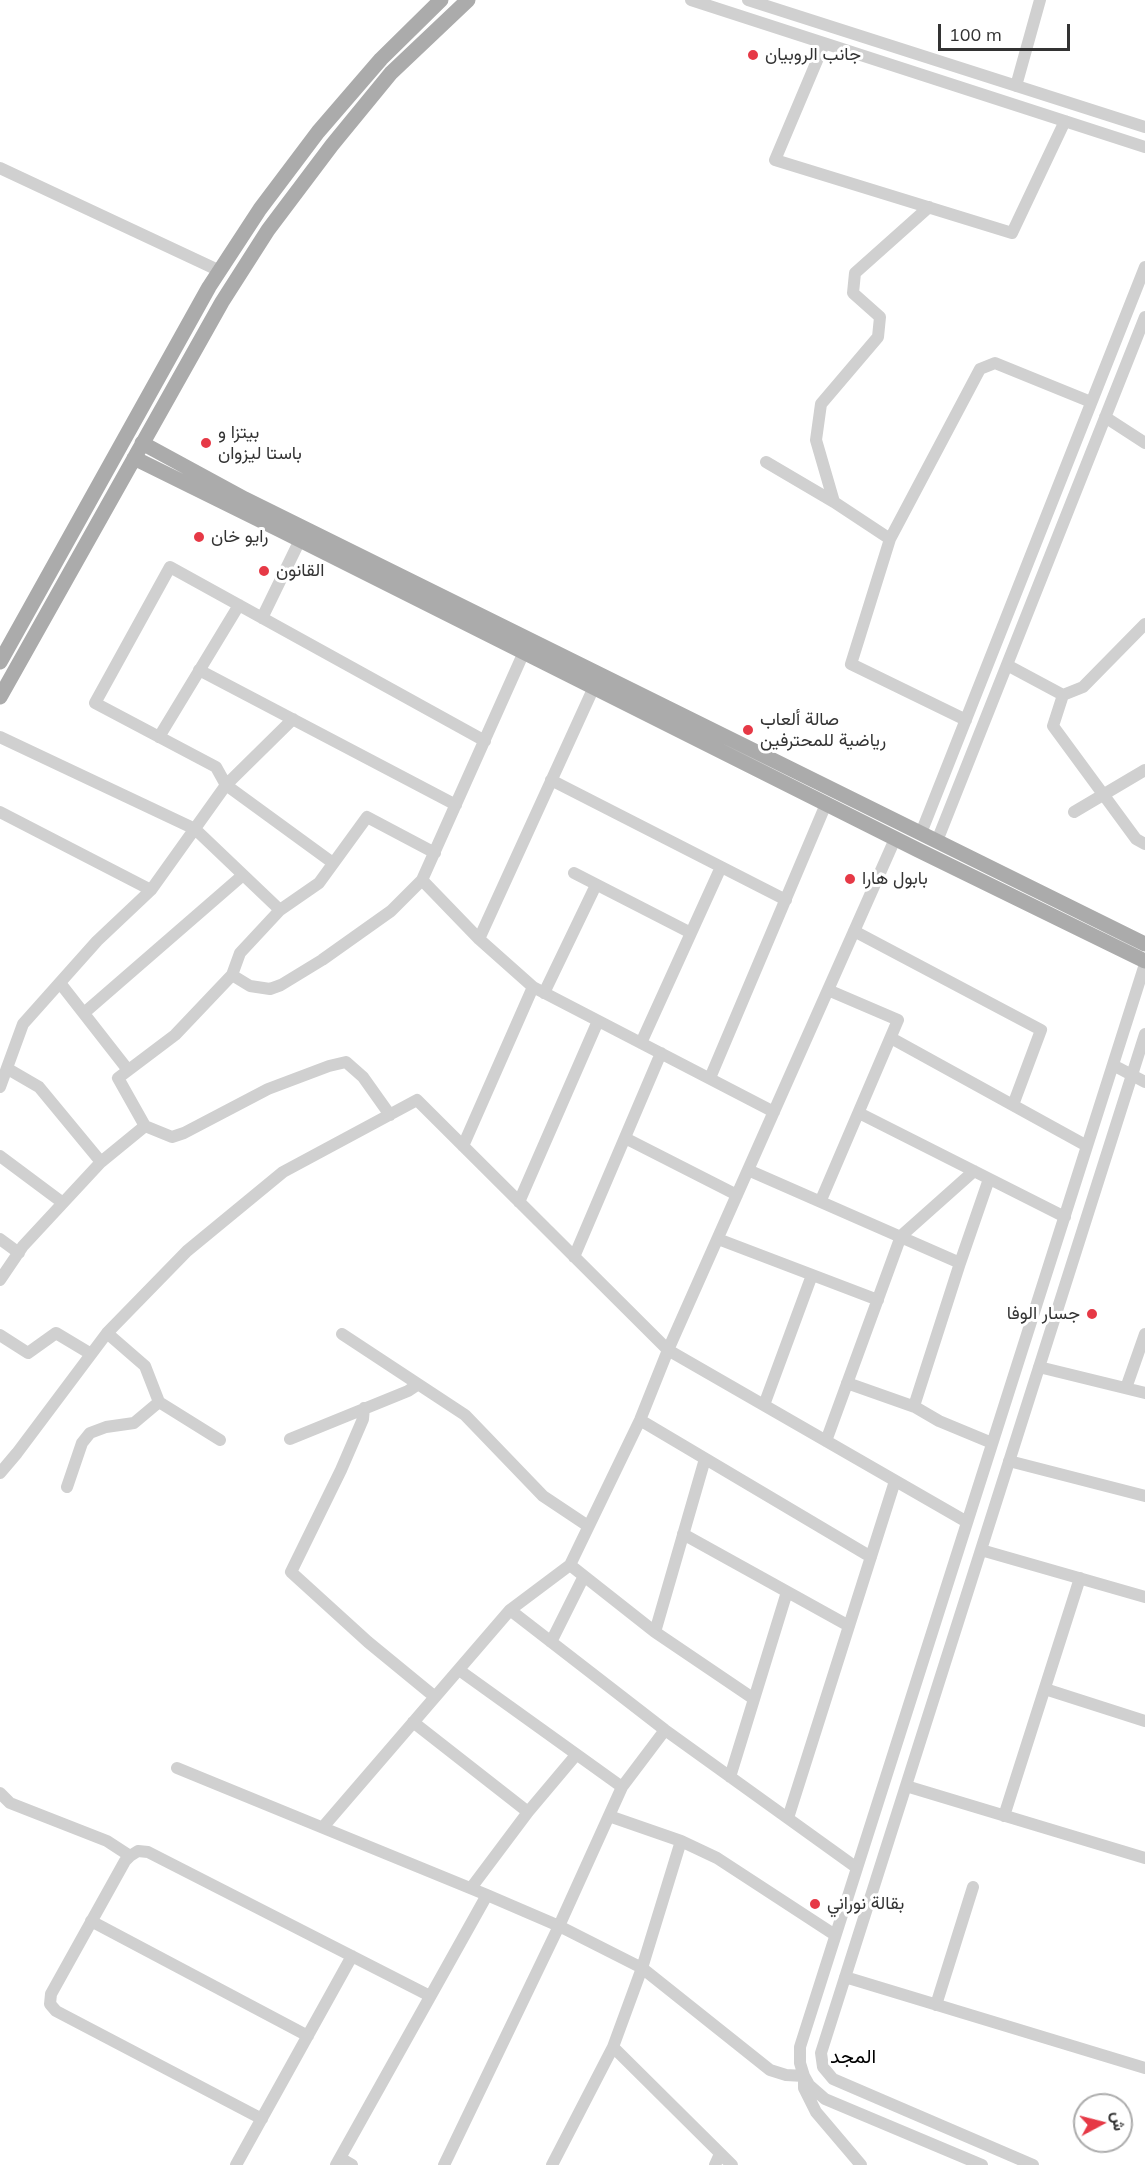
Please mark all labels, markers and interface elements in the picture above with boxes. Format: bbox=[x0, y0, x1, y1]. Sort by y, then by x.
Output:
scale bar bbox=[941, 12, 1073, 50]
text: 100 m bbox=[949, 23, 1002, 46]
place label: جانب الروبيان bbox=[765, 44, 861, 66]
marker: جانب الروبيان bbox=[746, 48, 760, 62]
place label: بيتزا و باستا ليزوان bbox=[218, 422, 302, 464]
marker: بيتزا و باستا ليزوان bbox=[199, 436, 213, 450]
place label: رايو خان bbox=[211, 526, 268, 548]
marker: رايو خان bbox=[192, 530, 206, 544]
place label: القانون bbox=[276, 560, 324, 582]
marker: القانون bbox=[257, 564, 271, 578]
place label: صالة ألعاب رياضية للمحترفين bbox=[760, 709, 886, 752]
marker: صالة ألعاب رياضية للمحترفين bbox=[741, 723, 755, 737]
place label: بابول هارا bbox=[862, 868, 928, 890]
marker: بابول هارا bbox=[843, 872, 857, 886]
place label: جسار الوفا bbox=[1007, 1303, 1080, 1325]
marker: جسار الوفا bbox=[1085, 1307, 1099, 1321]
place label: بقالة نوراني bbox=[827, 1893, 904, 1915]
marker: بقالة نوراني bbox=[808, 1897, 822, 1911]
district label: المجد bbox=[830, 2045, 876, 2069]
north arrow bbox=[1073, 2093, 1133, 2153]
text: ش bbox=[1108, 2110, 1130, 2132]

